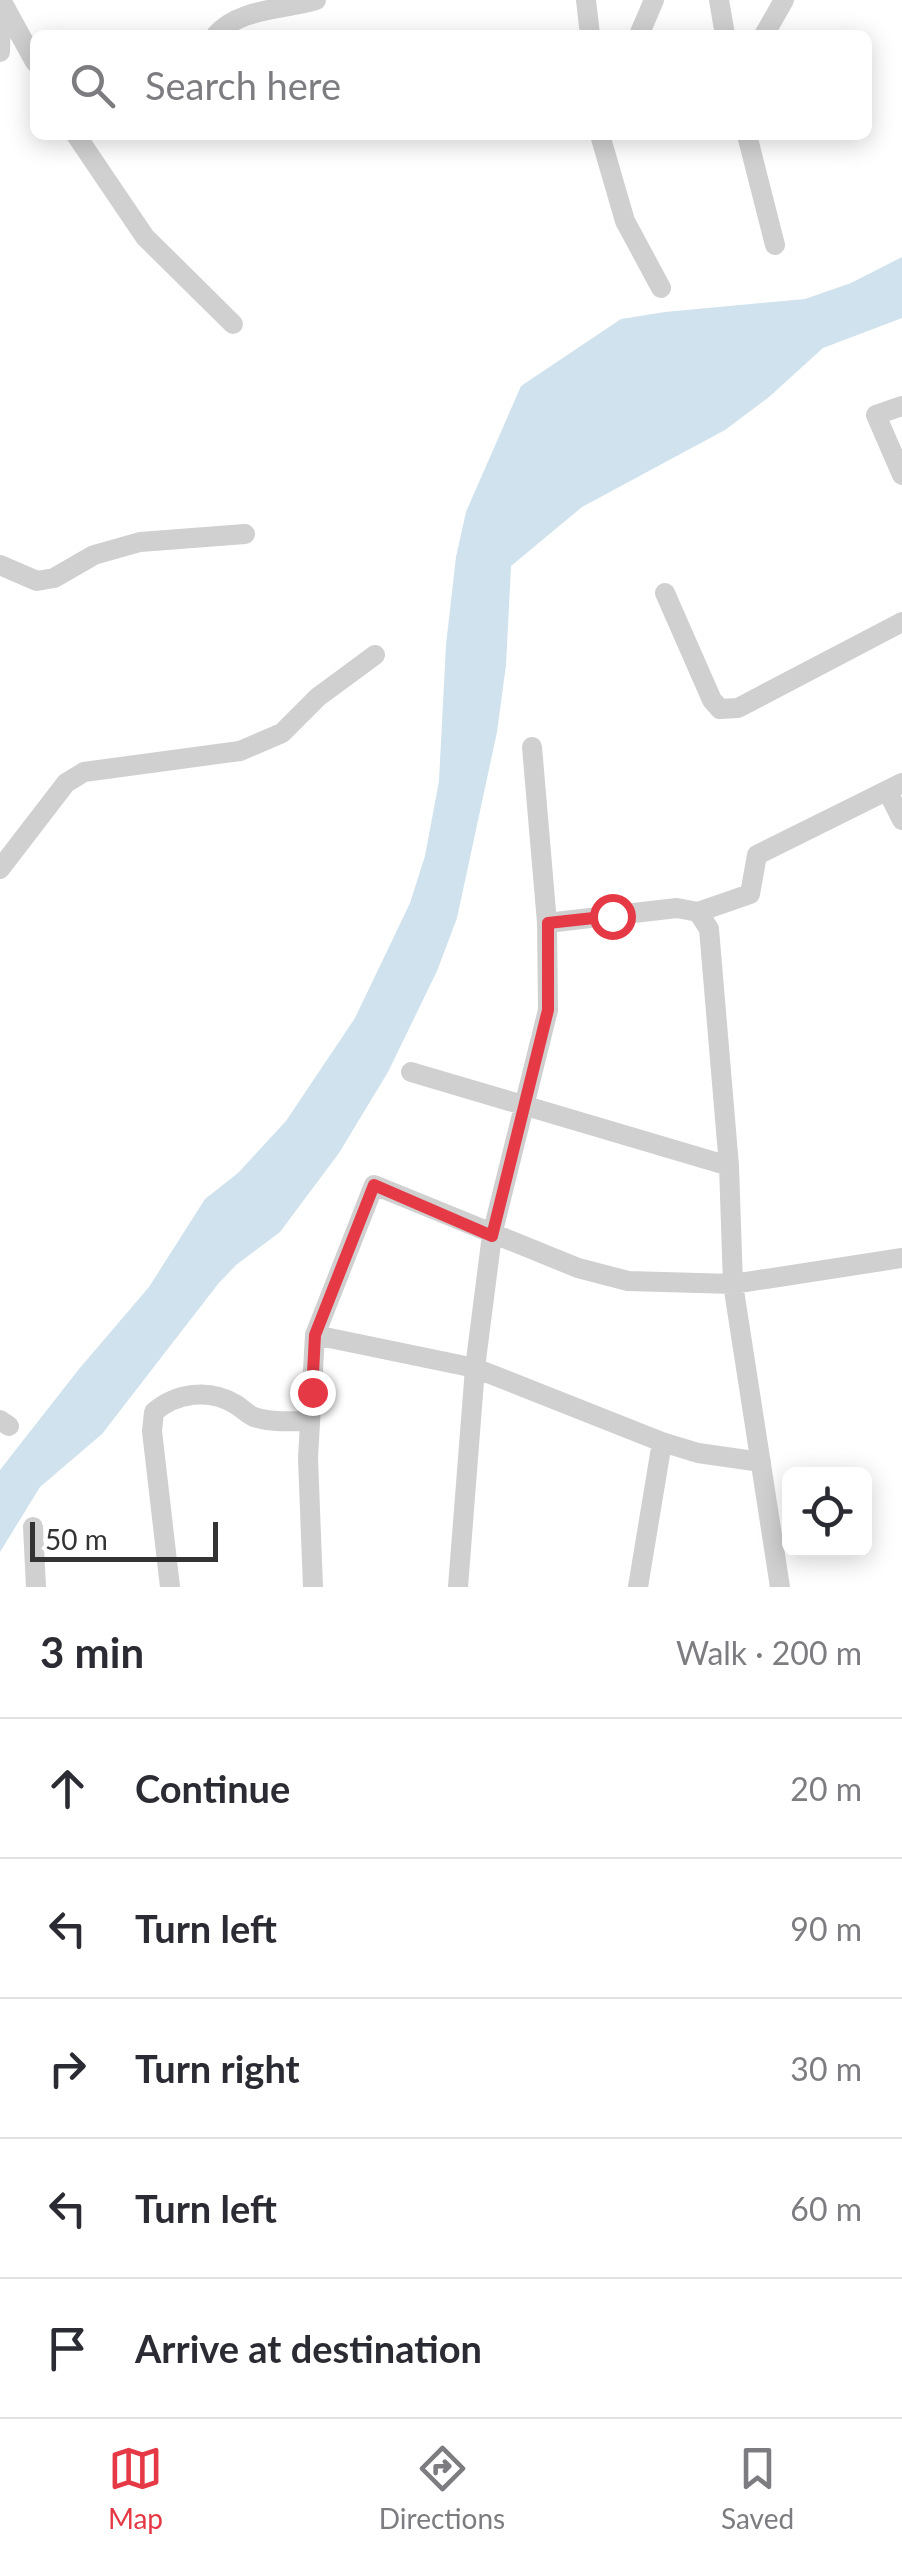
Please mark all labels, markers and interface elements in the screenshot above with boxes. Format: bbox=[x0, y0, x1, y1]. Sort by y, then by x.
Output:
search box bbox=[30, 30, 872, 140]
icon: search bbox=[65, 58, 120, 113]
text: Search here bbox=[145, 62, 341, 108]
route start bbox=[590, 894, 636, 940]
route end bbox=[290, 1370, 336, 1416]
map controls bbox=[782, 1467, 872, 1557]
button: locate bbox=[782, 1467, 872, 1557]
scale bar bbox=[30, 1517, 218, 1562]
text: 50 m bbox=[45, 1522, 108, 1556]
text: 3 min bbox=[40, 1627, 144, 1677]
text: Walk · 200 m bbox=[676, 1633, 862, 1672]
icon: ahead bbox=[40, 1761, 95, 1816]
text: Continue bbox=[135, 1765, 290, 1811]
text: 20 m bbox=[790, 1769, 862, 1808]
icon: left bbox=[40, 1901, 95, 1956]
text: Turn left bbox=[135, 1905, 277, 1951]
text: 90 m bbox=[790, 1909, 862, 1948]
icon: right bbox=[40, 2041, 95, 2096]
text: Turn right bbox=[135, 2045, 300, 2091]
text: 30 m bbox=[790, 2049, 862, 2088]
icon: left bbox=[40, 2181, 95, 2236]
text: Turn left bbox=[135, 2185, 277, 2231]
text: 60 m bbox=[790, 2189, 862, 2228]
icon: arrive bbox=[40, 2321, 95, 2376]
text: Arrive at destination bbox=[135, 2325, 482, 2371]
tab: Map bbox=[108, 2441, 163, 2535]
tab: Directions bbox=[379, 2441, 505, 2535]
tab: Saved bbox=[721, 2441, 794, 2535]

